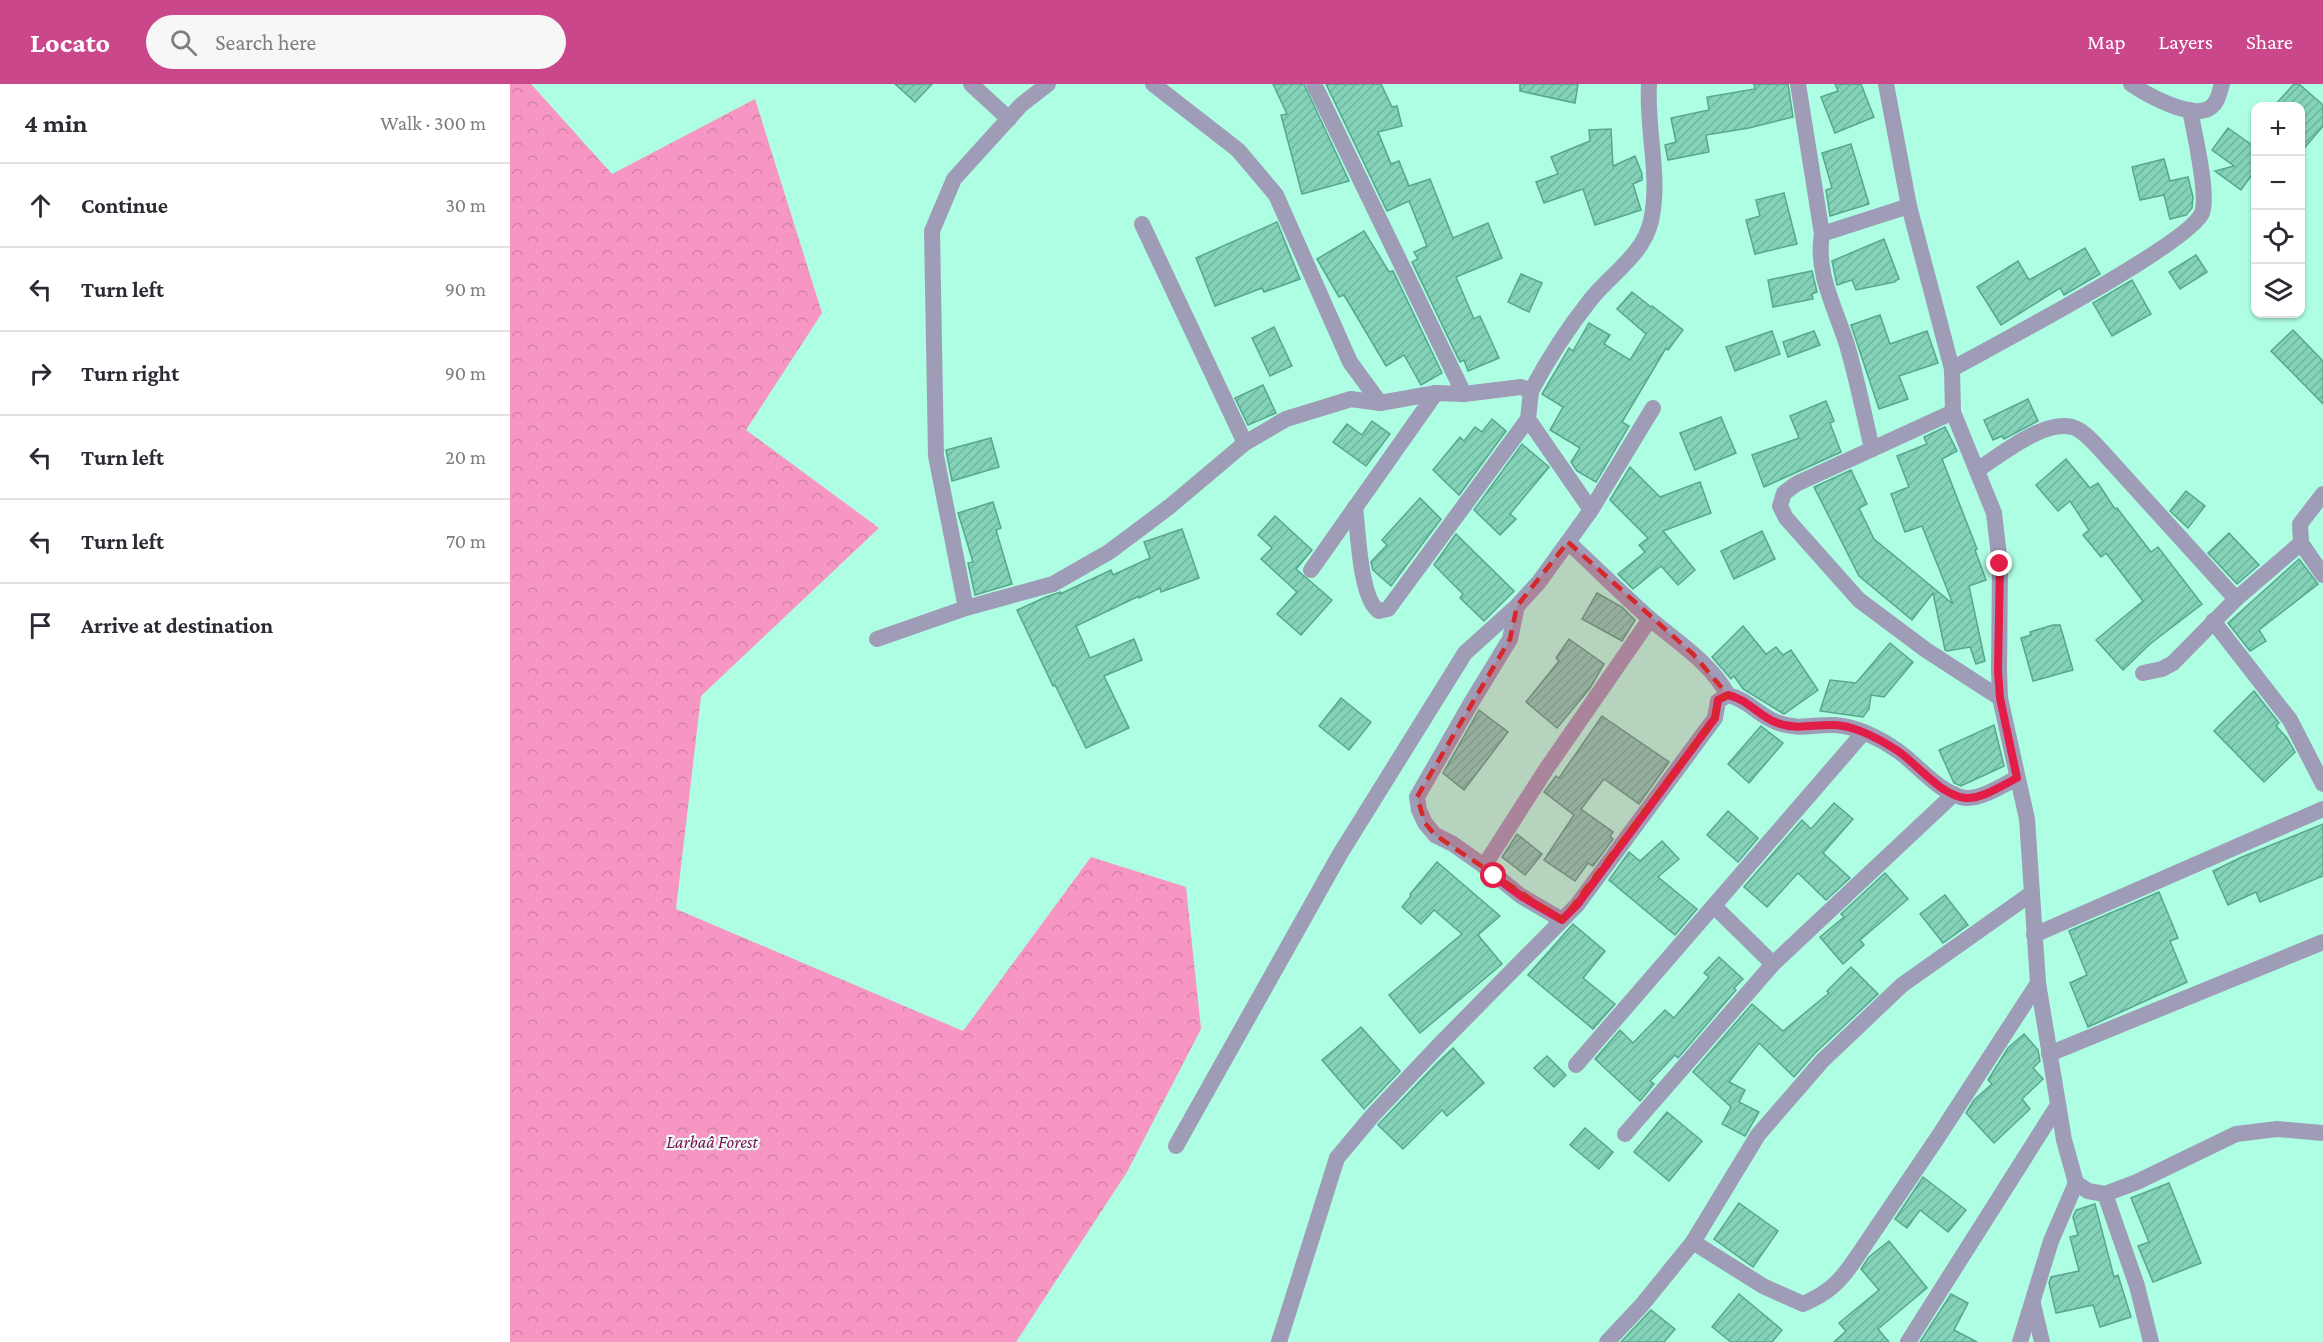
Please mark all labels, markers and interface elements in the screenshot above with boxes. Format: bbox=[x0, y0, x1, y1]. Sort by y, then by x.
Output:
search box bbox=[146, 15, 566, 69]
icon: search bbox=[167, 26, 200, 59]
text: Locato bbox=[30, 27, 110, 58]
text: Search here bbox=[215, 30, 316, 55]
text: Map bbox=[2087, 30, 2126, 54]
text: Layers bbox=[2159, 30, 2213, 54]
text: Share bbox=[2246, 30, 2293, 54]
map controls bbox=[2251, 102, 2305, 318]
button: + bbox=[2251, 102, 2305, 156]
text: 4 min bbox=[24, 109, 88, 138]
text: Walk · 300 m bbox=[380, 112, 486, 134]
button: − bbox=[2251, 156, 2305, 210]
icon: ahead bbox=[24, 189, 57, 222]
text: Continue bbox=[81, 193, 168, 218]
text: 30 m bbox=[445, 194, 486, 216]
button: locate bbox=[2251, 210, 2305, 264]
button: layers bbox=[2251, 264, 2305, 318]
icon: left bbox=[24, 273, 57, 306]
text: Turn left bbox=[81, 277, 164, 302]
text: 90 m bbox=[445, 278, 486, 300]
icon: right bbox=[24, 357, 57, 390]
text: Turn right bbox=[81, 361, 179, 386]
text: 90 m bbox=[445, 362, 486, 384]
icon: left bbox=[24, 441, 57, 474]
text: Turn left bbox=[81, 445, 164, 470]
text: 20 m bbox=[445, 446, 486, 468]
icon: left bbox=[24, 525, 57, 558]
text: Turn left bbox=[81, 529, 164, 554]
text: 70 m bbox=[446, 530, 486, 552]
route end bbox=[1986, 550, 2012, 576]
icon: arrive bbox=[24, 609, 57, 642]
text: Arrive at destination bbox=[81, 613, 273, 638]
route start bbox=[1480, 862, 1506, 888]
park label: Larbaâ Forest bbox=[666, 1132, 759, 1152]

